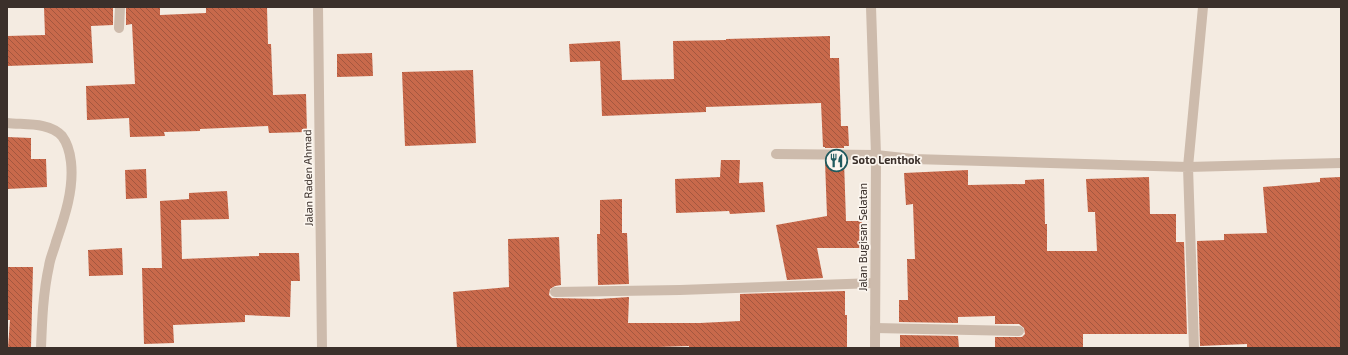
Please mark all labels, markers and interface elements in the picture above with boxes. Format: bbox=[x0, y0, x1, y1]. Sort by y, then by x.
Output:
street label: Jalan Raden Ahmad bbox=[300, 130, 315, 227]
restaurant icon: Soto Lenthok bbox=[824, 147, 850, 173]
place label: Soto Lenthok bbox=[852, 153, 922, 166]
street label: Jalan Bugisan Selatan bbox=[856, 183, 869, 291]

